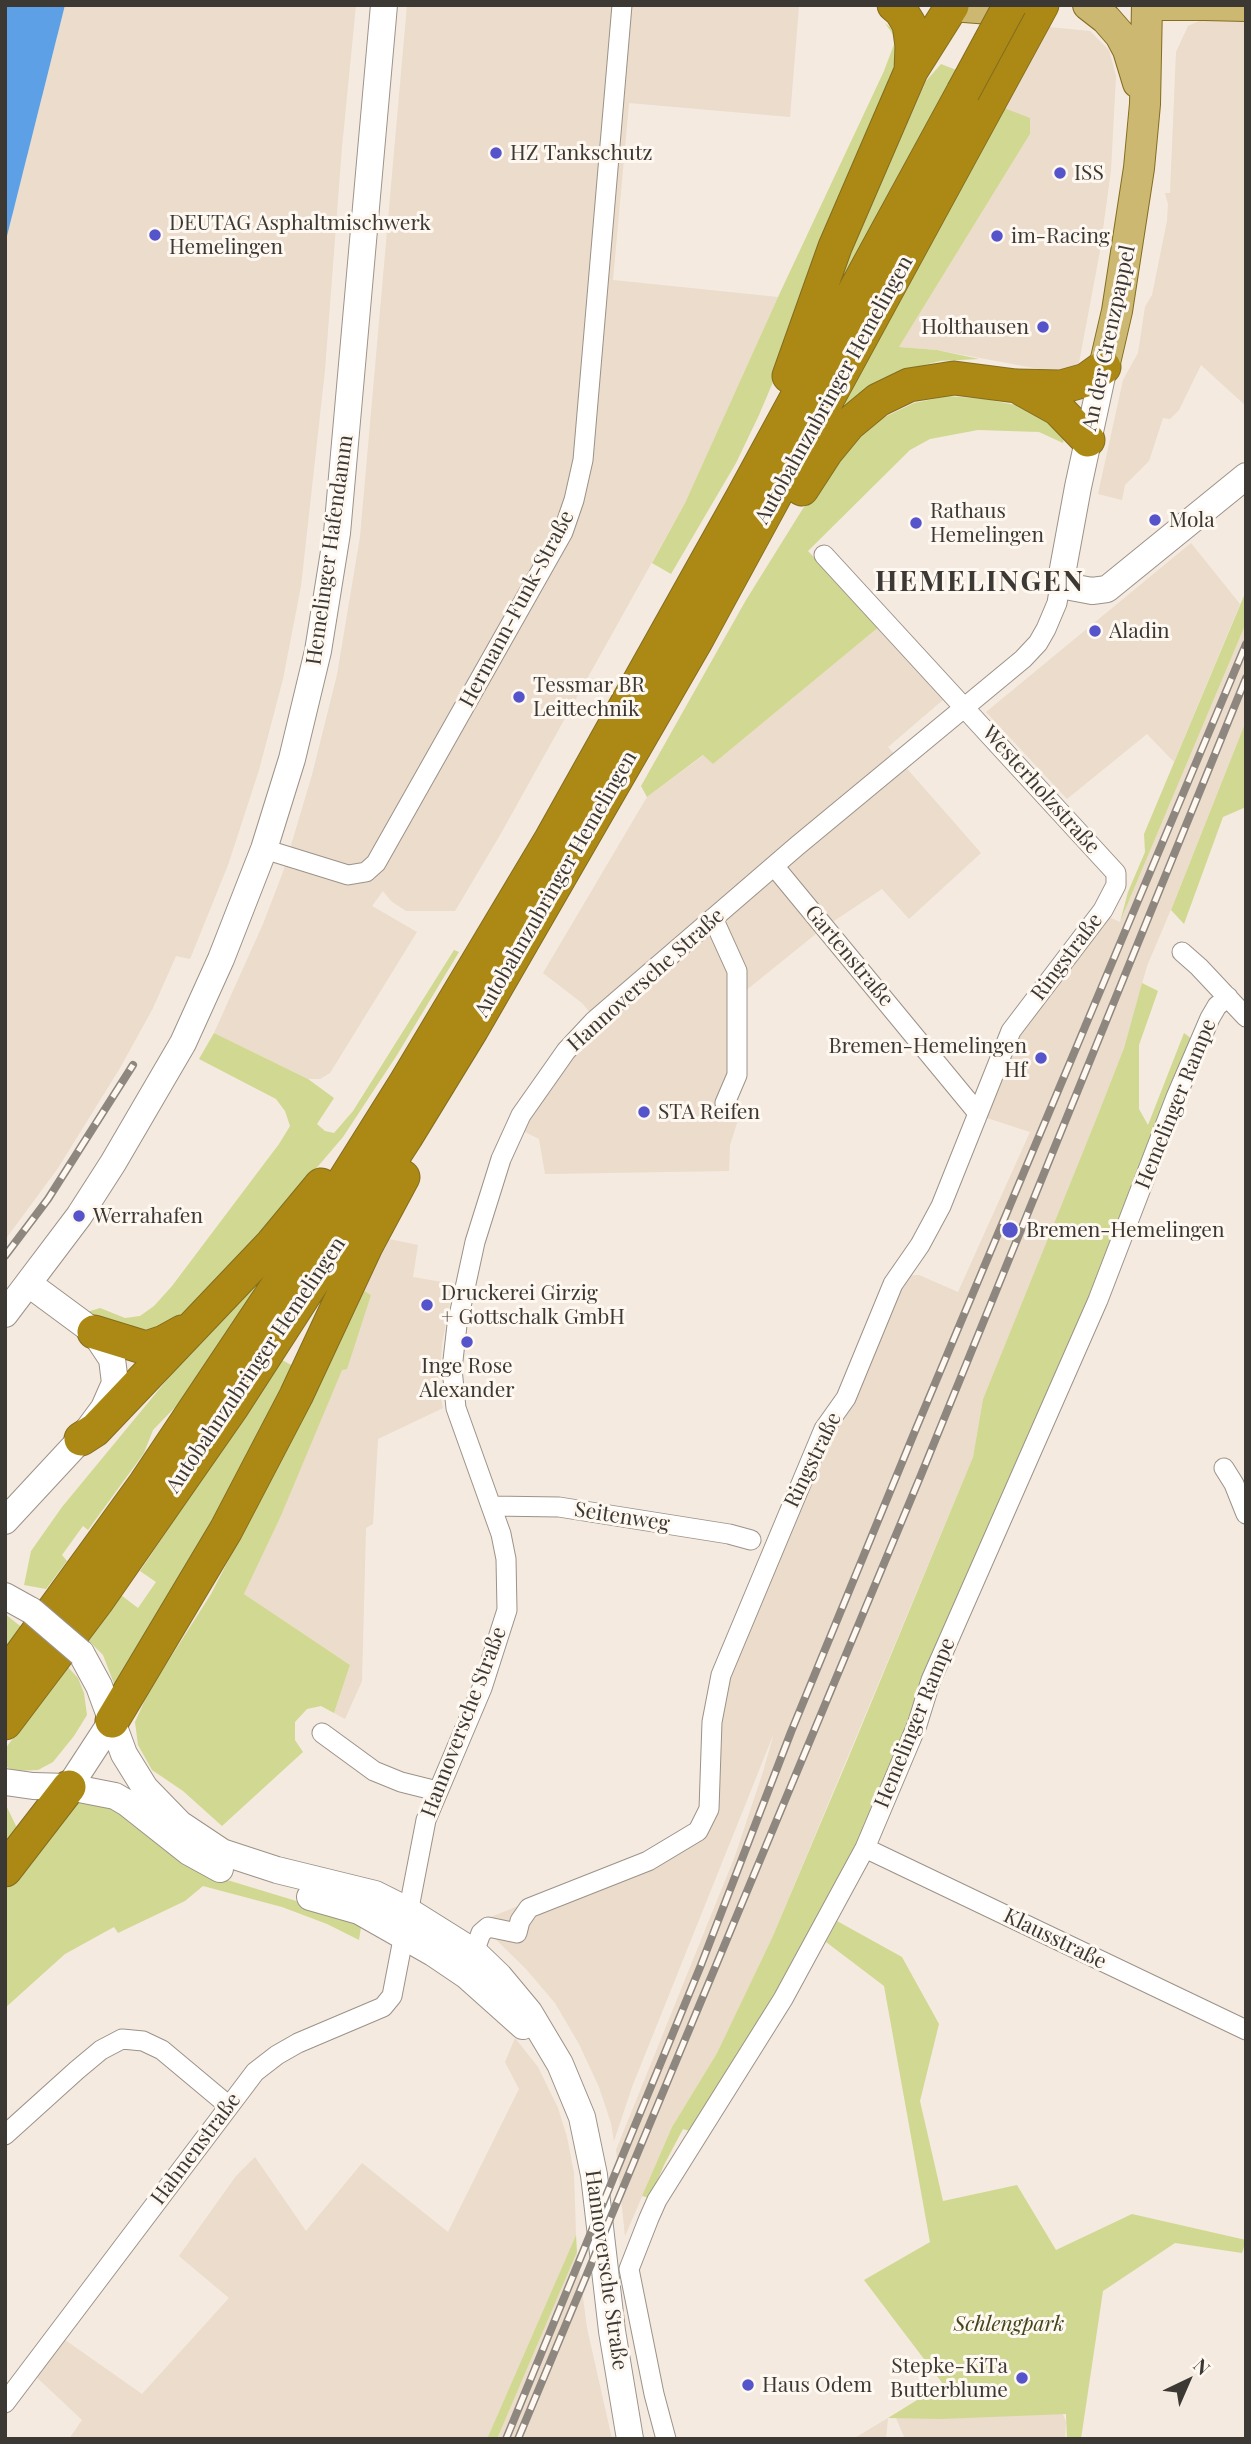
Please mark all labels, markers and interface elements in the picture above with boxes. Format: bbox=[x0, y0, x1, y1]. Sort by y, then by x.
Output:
place label: HZ Tankschutz bbox=[510, 140, 652, 166]
marker: HZ Tankschutz bbox=[488, 145, 504, 161]
place label: ISS bbox=[1074, 160, 1104, 186]
marker: ISS bbox=[1052, 165, 1068, 181]
place label: DEUTAG Asphaltmischwerk Hemelingen bbox=[169, 210, 431, 260]
place label: im-Racing bbox=[1011, 223, 1110, 249]
marker: DEUTAG Asphaltmischwerk Hemelingen bbox=[147, 227, 163, 243]
marker: im-Racing bbox=[989, 228, 1005, 244]
street label: An der Grenzpappel bbox=[1077, 243, 1141, 433]
street label: Autobahnzubringer Hemelingen bbox=[750, 251, 918, 529]
place label: Holthausen bbox=[921, 314, 1029, 340]
marker: Holthausen bbox=[1035, 319, 1051, 335]
street label: Hemelinger Hafendamm bbox=[301, 433, 359, 667]
place label: Rathaus Hemelingen bbox=[930, 498, 1044, 548]
street label: Hermann-Funk-Straße bbox=[454, 506, 580, 712]
place label: Mola bbox=[1169, 507, 1215, 533]
marker: Mola bbox=[1147, 512, 1163, 528]
marker: Rathaus Hemelingen bbox=[908, 515, 924, 531]
district label: HEMELINGEN bbox=[876, 565, 1084, 599]
place label: Aladin bbox=[1109, 618, 1170, 644]
marker: Aladin bbox=[1087, 623, 1103, 639]
place label: Tessmar BR Leittechnik bbox=[533, 672, 645, 722]
marker: Tessmar BR Leittechnik bbox=[511, 689, 527, 705]
street label: Westerholzstraße bbox=[977, 721, 1105, 859]
street label: Autobahnzubringer Hemelingen bbox=[469, 747, 643, 1021]
street label: Gartenstraße bbox=[799, 900, 899, 1012]
street label: Hannoversche Straße bbox=[563, 903, 729, 1057]
street label: Ringstraße bbox=[1026, 908, 1108, 1006]
street label: Hemelinger Rampe bbox=[1130, 1015, 1222, 1193]
place label: Bremen-Hemelingen Hf bbox=[828, 1033, 1027, 1083]
marker: Bremen-Hemelingen Hf bbox=[1033, 1050, 1049, 1066]
place label: STA Reifen bbox=[658, 1099, 760, 1125]
marker: STA Reifen bbox=[636, 1104, 652, 1120]
place label: Werrahafen bbox=[93, 1203, 203, 1229]
marker: Werrahafen bbox=[71, 1208, 87, 1224]
place label: Bremen-Hemelingen bbox=[1026, 1217, 1225, 1243]
marker: Bremen-Hemelingen bbox=[1000, 1220, 1020, 1240]
street label: Autobahnzubringer Hemelingen bbox=[161, 1232, 351, 1498]
place label: Druckerei Girzig + Gottschalk GmbH bbox=[441, 1280, 625, 1330]
marker: Druckerei Girzig + Gottschalk GmbH bbox=[419, 1297, 435, 1313]
marker: Inge Rose Alexander bbox=[459, 1334, 475, 1350]
place label: Inge Rose Alexander bbox=[419, 1353, 515, 1403]
street label: Ringstraße bbox=[779, 1408, 847, 1512]
street label: Seitenweg bbox=[573, 1497, 671, 1537]
street label: Hannoversche Straße bbox=[416, 1623, 512, 1821]
street label: Hemelinger Rampe bbox=[869, 1634, 961, 1812]
street label: Klausstraße bbox=[999, 1903, 1111, 1975]
street label: Hahnenstraße bbox=[146, 2088, 246, 2210]
street label: Hannoversche Straße bbox=[579, 2168, 633, 2372]
park label: Schlengpark bbox=[954, 2311, 1064, 2337]
north arrow bbox=[1153, 2346, 1223, 2416]
text: N bbox=[1189, 2352, 1217, 2380]
place label: Stepke-KiTa Butterblume bbox=[890, 2353, 1008, 2403]
marker: Stepke-KiTa Butterblume bbox=[1014, 2370, 1030, 2386]
place label: Haus Odem bbox=[762, 2372, 872, 2398]
marker: Haus Odem bbox=[740, 2377, 756, 2393]

